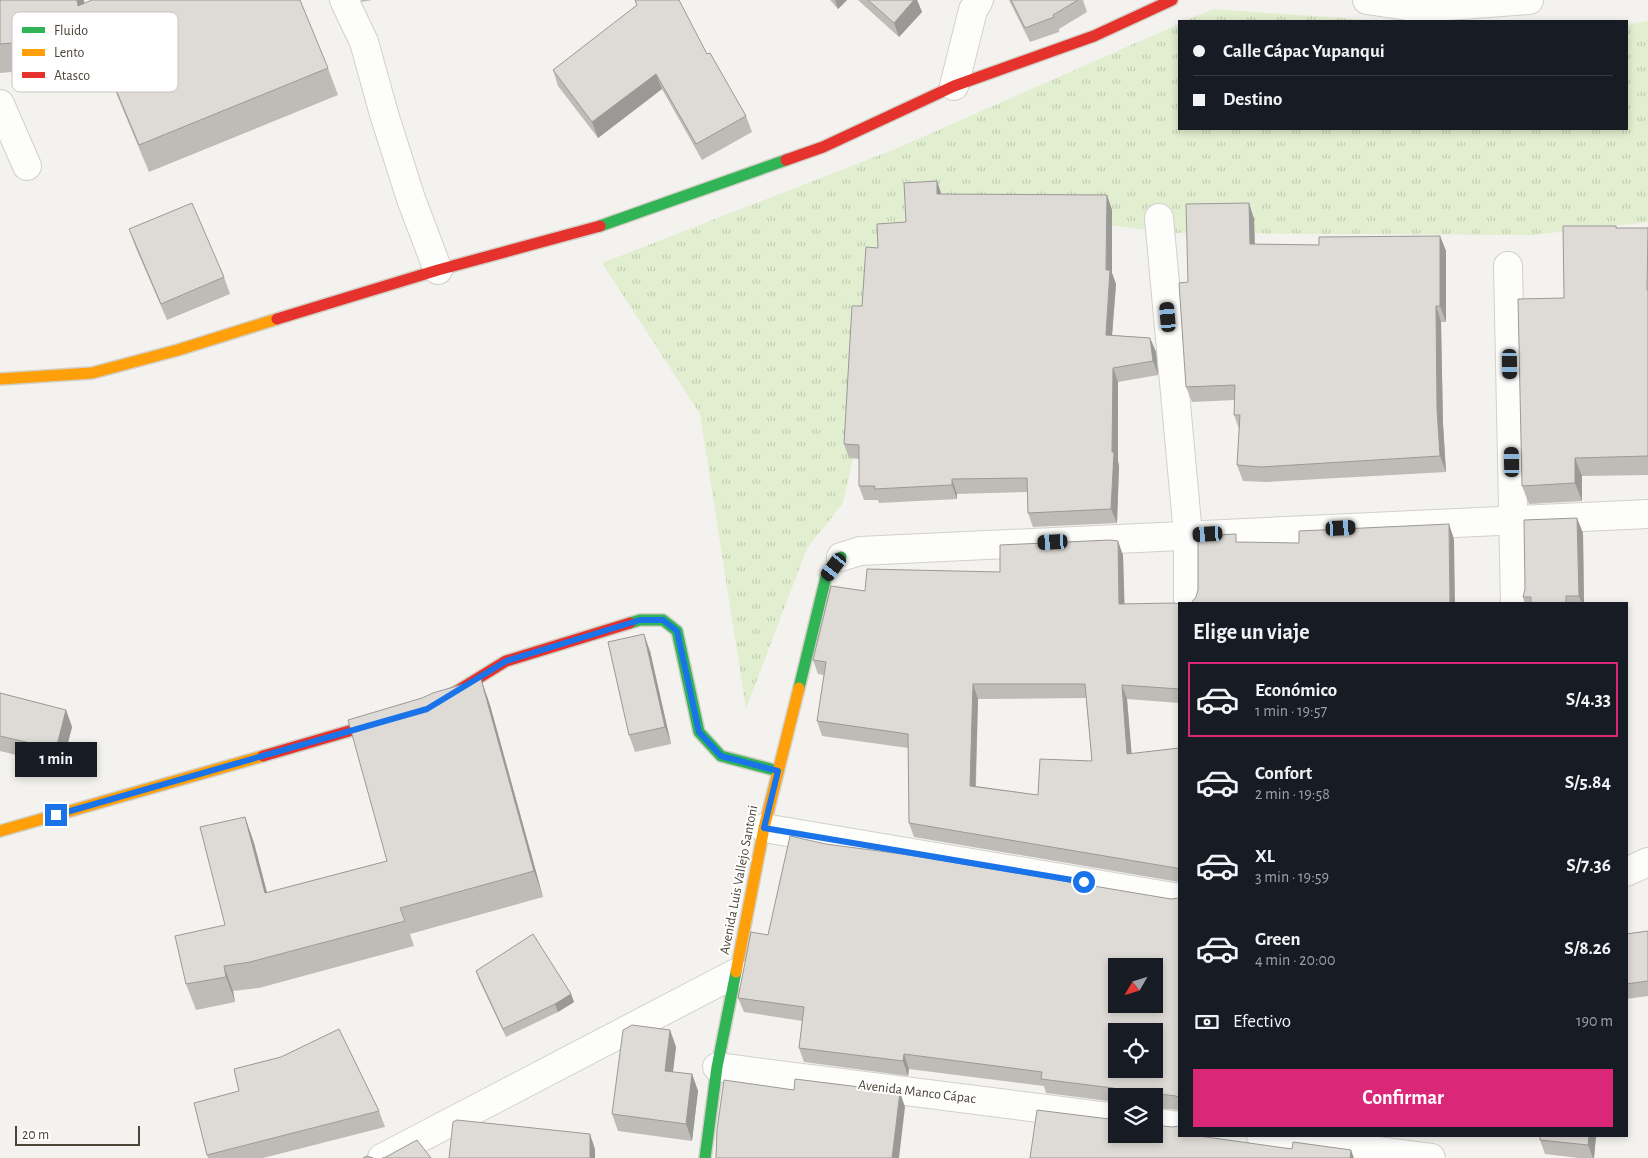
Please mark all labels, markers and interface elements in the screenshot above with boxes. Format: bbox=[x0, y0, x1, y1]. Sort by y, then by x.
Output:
legend bbox=[12, 12, 178, 92]
text: Fluido bbox=[54, 24, 88, 38]
text: Calle Cápac Yupanqui bbox=[1223, 42, 1385, 61]
text: Lento bbox=[54, 46, 85, 60]
text: Atasco bbox=[54, 69, 90, 83]
text: Destino bbox=[1223, 90, 1282, 109]
car bbox=[1159, 301, 1176, 333]
car bbox=[1502, 349, 1517, 379]
car bbox=[1504, 447, 1519, 477]
car bbox=[1325, 520, 1356, 536]
car bbox=[1192, 526, 1223, 542]
car bbox=[1037, 534, 1068, 550]
car bbox=[818, 551, 849, 583]
text: Elige un viaje bbox=[1193, 621, 1310, 643]
icon: car bbox=[1195, 677, 1240, 722]
text: Económico bbox=[1255, 681, 1337, 700]
text: S/4.33 bbox=[1566, 690, 1611, 709]
text: 1 min · 19:57 bbox=[1255, 703, 1327, 719]
callout: 1 min bbox=[15, 742, 97, 778]
text: 1 min bbox=[39, 751, 73, 767]
icon: car bbox=[1195, 760, 1240, 805]
text: Confort bbox=[1255, 764, 1312, 783]
text: S/5.84 bbox=[1565, 773, 1611, 792]
text: 2 min · 19:58 bbox=[1255, 786, 1330, 802]
route end bbox=[45, 804, 67, 826]
street label: Avenida Luis Vallejo Santoni bbox=[718, 804, 760, 956]
icon: car bbox=[1195, 843, 1240, 888]
text: XL bbox=[1255, 847, 1275, 866]
text: S/7.36 bbox=[1566, 856, 1611, 875]
text: 3 min · 19:59 bbox=[1255, 869, 1329, 885]
route start bbox=[1073, 871, 1095, 893]
icon: car bbox=[1195, 926, 1240, 971]
text: Green bbox=[1255, 930, 1301, 949]
text: S/8.26 bbox=[1564, 939, 1611, 958]
text: 4 min · 20:00 bbox=[1255, 952, 1336, 968]
north arrow bbox=[1108, 958, 1162, 1012]
map controls bbox=[1108, 958, 1163, 1143]
icon: cash bbox=[1193, 1008, 1221, 1036]
text: Efectivo bbox=[1233, 1012, 1291, 1031]
text: 190 m bbox=[1576, 1013, 1613, 1029]
button: locate bbox=[1108, 1023, 1163, 1078]
button: Confirmar bbox=[1193, 1069, 1613, 1127]
street label: Avenida Manco Cápac bbox=[857, 1078, 977, 1106]
button: layers bbox=[1108, 1088, 1163, 1143]
scale bar bbox=[15, 1123, 140, 1146]
text: 20 m bbox=[22, 1128, 49, 1142]

